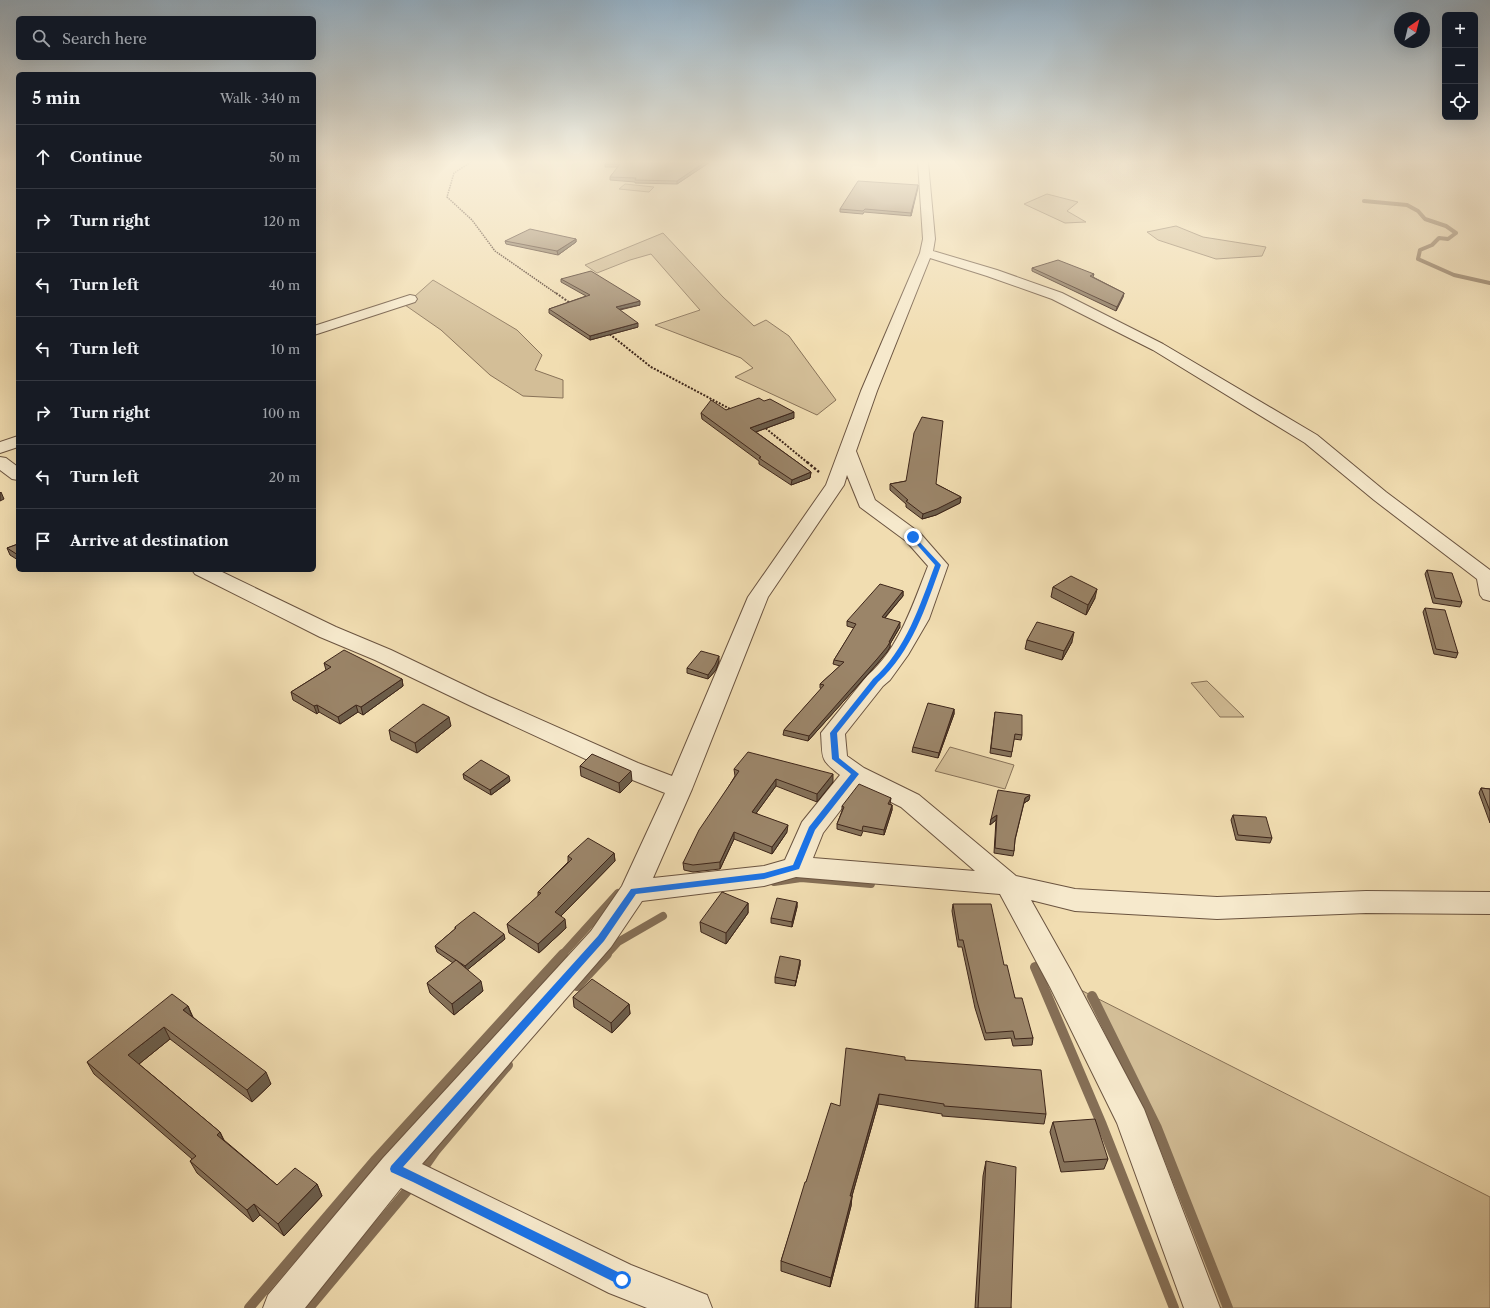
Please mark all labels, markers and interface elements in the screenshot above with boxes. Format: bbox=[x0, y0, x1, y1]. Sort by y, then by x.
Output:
north arrow bbox=[1394, 12, 1430, 48]
map controls bbox=[1442, 12, 1478, 120]
button: + bbox=[1442, 12, 1478, 48]
search box bbox=[16, 16, 316, 60]
icon: search bbox=[30, 27, 52, 49]
text: Search here bbox=[62, 29, 147, 48]
button: − bbox=[1442, 48, 1478, 84]
button: locate bbox=[1442, 84, 1478, 120]
text: 5 min bbox=[32, 88, 80, 108]
text: Walk · 340 m bbox=[220, 90, 300, 106]
icon: ahead bbox=[32, 146, 54, 168]
text: Continue bbox=[70, 147, 142, 166]
text: 50 m bbox=[269, 149, 300, 165]
icon: right bbox=[32, 210, 54, 232]
text: Turn right bbox=[70, 211, 150, 230]
text: 120 m bbox=[263, 213, 300, 229]
icon: left bbox=[32, 274, 54, 296]
text: Turn left bbox=[70, 275, 139, 294]
text: 40 m bbox=[269, 277, 300, 293]
icon: left bbox=[32, 338, 54, 360]
text: Turn left bbox=[70, 339, 139, 358]
text: 10 m bbox=[271, 341, 300, 357]
icon: right bbox=[32, 402, 54, 424]
text: Turn right bbox=[70, 403, 150, 422]
text: 100 m bbox=[262, 405, 300, 421]
icon: left bbox=[32, 466, 54, 488]
text: Turn left bbox=[70, 467, 139, 486]
text: 20 m bbox=[269, 469, 300, 485]
route end bbox=[904, 528, 922, 546]
icon: arrive bbox=[32, 530, 54, 552]
text: Arrive at destination bbox=[70, 531, 229, 550]
route start bbox=[613, 1271, 631, 1289]

